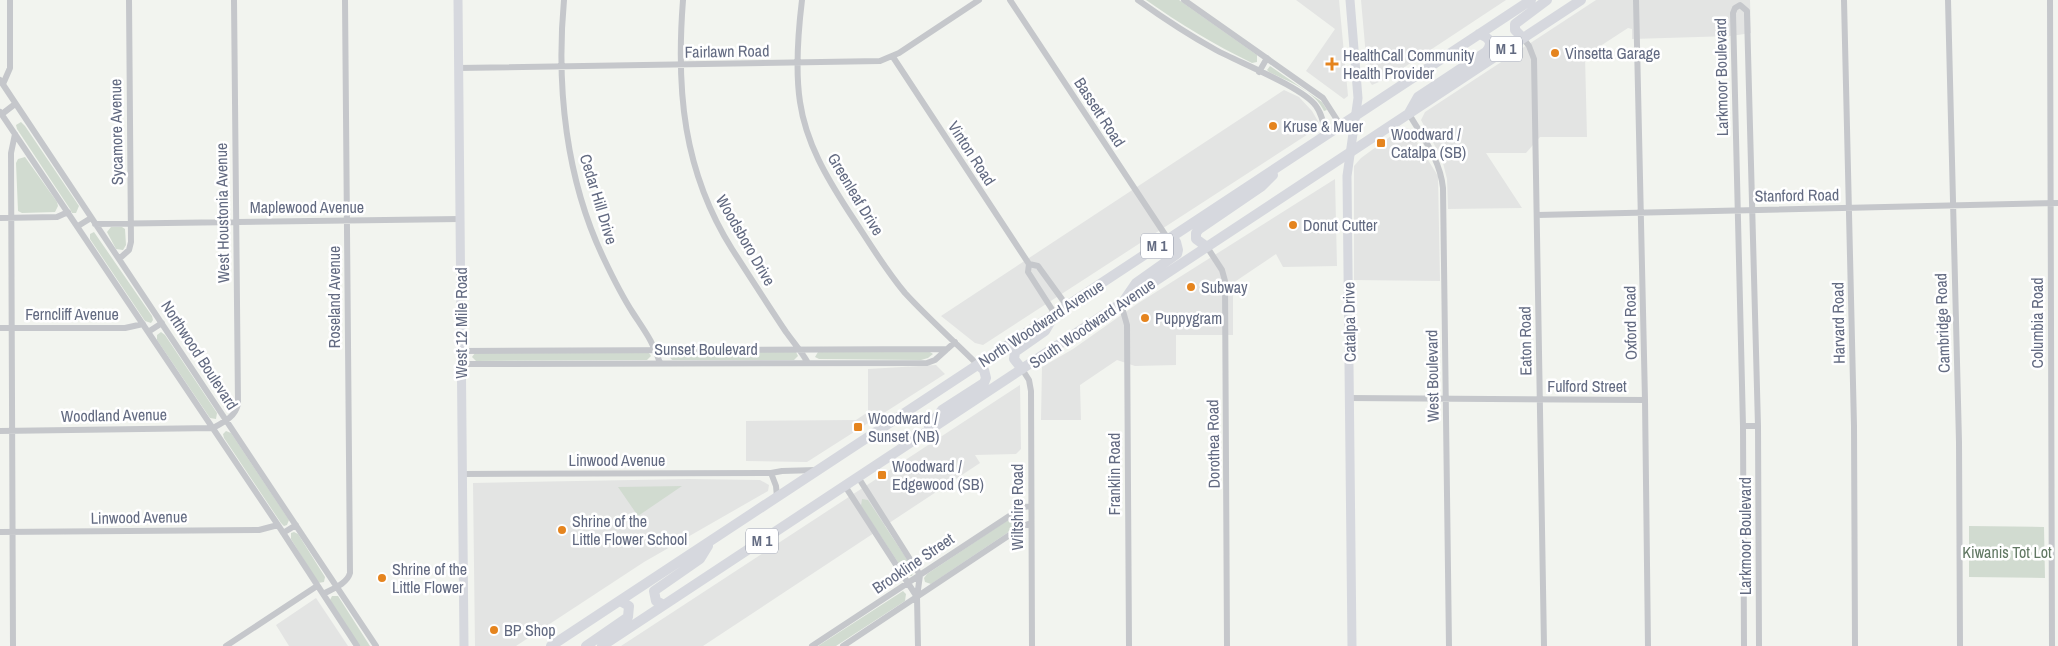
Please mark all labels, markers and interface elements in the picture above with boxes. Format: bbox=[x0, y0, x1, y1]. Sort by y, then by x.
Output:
street label: Larkmoor Boulevard bbox=[1709, 18, 1733, 136]
road number: M 1 bbox=[1490, 36, 1522, 62]
street label: Fairlawn Road bbox=[684, 39, 770, 63]
place label: Vinsetta Garage bbox=[1565, 42, 1660, 64]
place label: HealthCall Community Health Provider bbox=[1343, 44, 1475, 84]
marker: Vinsetta Garage bbox=[1549, 47, 1561, 59]
marker: HealthCall Community Health Provider bbox=[1325, 57, 1339, 71]
street label: Bassett Road bbox=[1069, 73, 1131, 151]
street label: Sycamore Avenue bbox=[104, 79, 128, 185]
place label: Kruse & Muer bbox=[1283, 115, 1364, 137]
street label: Vinton Road bbox=[943, 117, 1001, 189]
marker: Kruse & Muer bbox=[1267, 120, 1279, 132]
place label: Woodward / Catalpa (SB) bbox=[1391, 123, 1466, 163]
marker: Woodward / Catalpa (SB) bbox=[1375, 137, 1387, 149]
street label: West Houstonia Avenue bbox=[210, 143, 234, 283]
street label: Greenleaf Drive bbox=[823, 149, 889, 239]
street label: Cedar Hill Drive bbox=[575, 151, 623, 247]
street label: Stanford Road bbox=[1755, 183, 1839, 207]
street label: Woodsboro Drive bbox=[711, 190, 781, 290]
street label: Maplewood Avenue bbox=[250, 196, 364, 218]
place label: Donut Cutter bbox=[1303, 214, 1378, 236]
marker: Donut Cutter bbox=[1287, 219, 1299, 231]
road number: M 1 bbox=[1141, 234, 1173, 258]
street label: Roseland Avenue bbox=[323, 246, 345, 348]
street label: West 12 Mile Road bbox=[450, 267, 472, 379]
street label: South Woodward Avenue bbox=[1025, 273, 1159, 373]
street label: Cambridge Road bbox=[1929, 273, 1955, 373]
street label: North Woodward Avenue bbox=[974, 274, 1108, 372]
place label: Subway bbox=[1201, 276, 1248, 298]
street label: Columbia Road bbox=[2026, 277, 2048, 369]
marker: Subway bbox=[1185, 281, 1197, 293]
street label: Catalpa Drive bbox=[1337, 282, 1361, 362]
street label: Harvard Road bbox=[1826, 282, 1850, 364]
street label: Oxford Road bbox=[1618, 286, 1642, 360]
street label: Northwood Boulevard bbox=[156, 296, 244, 414]
street label: Ferncliff Avenue bbox=[25, 303, 119, 325]
street label: Eaton Road bbox=[1513, 306, 1537, 376]
place label: Puppygram bbox=[1155, 307, 1222, 329]
marker: Puppygram bbox=[1139, 312, 1151, 324]
street label: West Boulevard bbox=[1420, 330, 1444, 422]
street label: Sunset Boulevard bbox=[654, 338, 758, 360]
street label: Fulford Street bbox=[1547, 375, 1627, 397]
street label: Dorothea Road bbox=[1201, 399, 1225, 489]
street label: Woodland Avenue bbox=[61, 403, 167, 427]
place label: Woodward / Sunset (NB) bbox=[868, 407, 939, 447]
marker: Woodward / Sunset (NB) bbox=[852, 421, 864, 433]
street label: Franklin Road bbox=[1103, 433, 1125, 515]
street label: Linwood Avenue bbox=[569, 449, 665, 471]
place label: Woodward / Edgewood (SB) bbox=[892, 455, 984, 495]
street label: Wiltshire Road bbox=[1006, 464, 1028, 550]
marker: Woodward / Edgewood (SB) bbox=[876, 469, 888, 481]
street label: Larkmoor Boulevard bbox=[1734, 477, 1756, 595]
street label: Linwood Avenue bbox=[90, 505, 188, 529]
place label: Shrine of the Little Flower School bbox=[572, 510, 687, 550]
marker: Shrine of the Little Flower School bbox=[556, 524, 568, 536]
street label: Brookline Street bbox=[868, 527, 958, 598]
road number: M 1 bbox=[746, 528, 778, 554]
park label: Kiwanis Tot Lot bbox=[1962, 541, 2052, 563]
place label: Shrine of the Little Flower bbox=[392, 558, 467, 598]
marker: Shrine of the Little Flower bbox=[376, 572, 388, 584]
place label: BP Shop bbox=[504, 619, 556, 641]
marker: BP Shop bbox=[488, 624, 500, 636]

